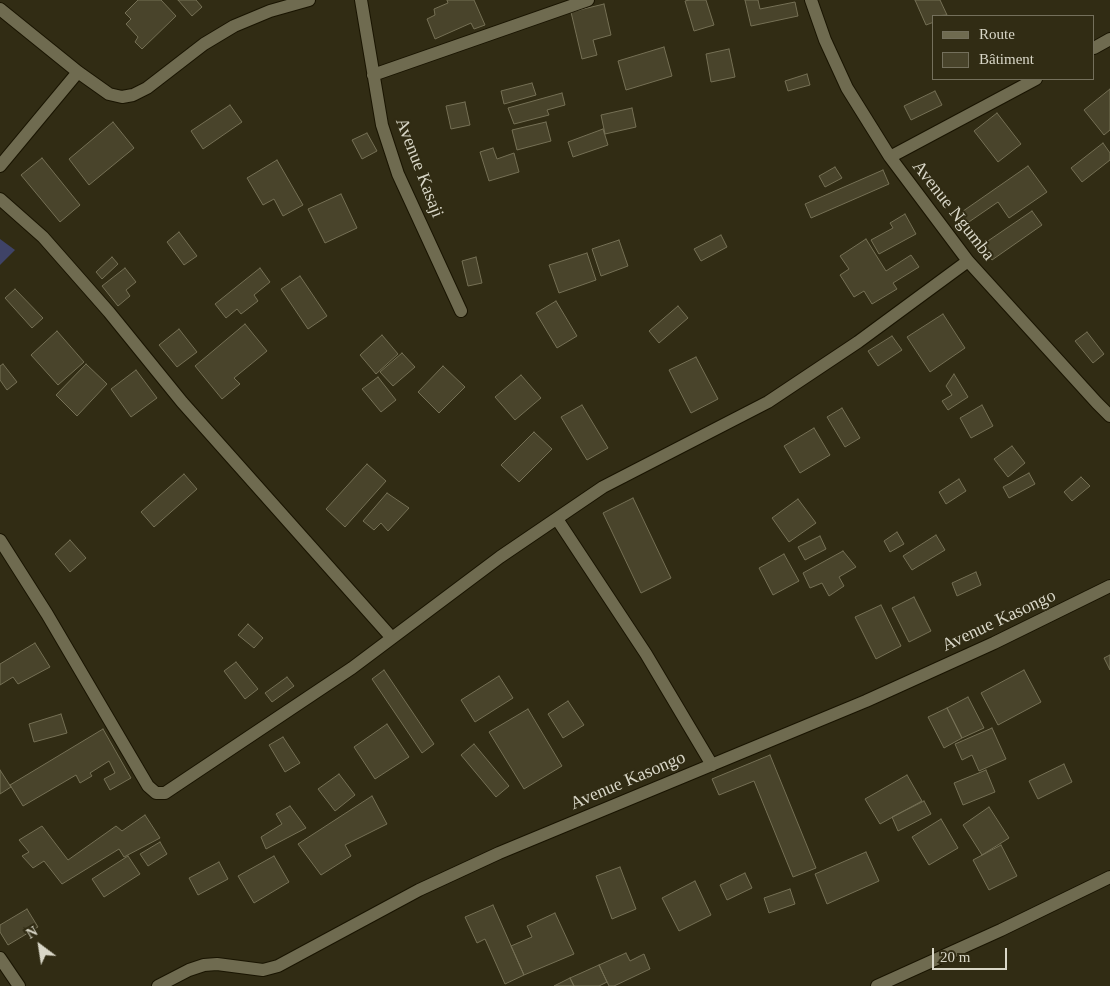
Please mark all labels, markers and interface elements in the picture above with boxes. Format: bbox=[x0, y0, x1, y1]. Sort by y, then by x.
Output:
legend bbox=[932, 15, 1095, 80]
text: Route bbox=[979, 26, 1015, 42]
text: Bâtiment bbox=[979, 51, 1034, 67]
street label: Avenue Kasaji bbox=[390, 115, 448, 221]
street label: Avenue Ngumba bbox=[907, 157, 999, 265]
street label: Avenue Kasongo bbox=[939, 585, 1059, 657]
street label: Avenue Kasongo bbox=[567, 747, 689, 815]
north arrow bbox=[15, 921, 65, 971]
text: N bbox=[24, 924, 40, 942]
scale bar bbox=[935, 938, 1010, 970]
text: 20 m bbox=[940, 949, 970, 965]

